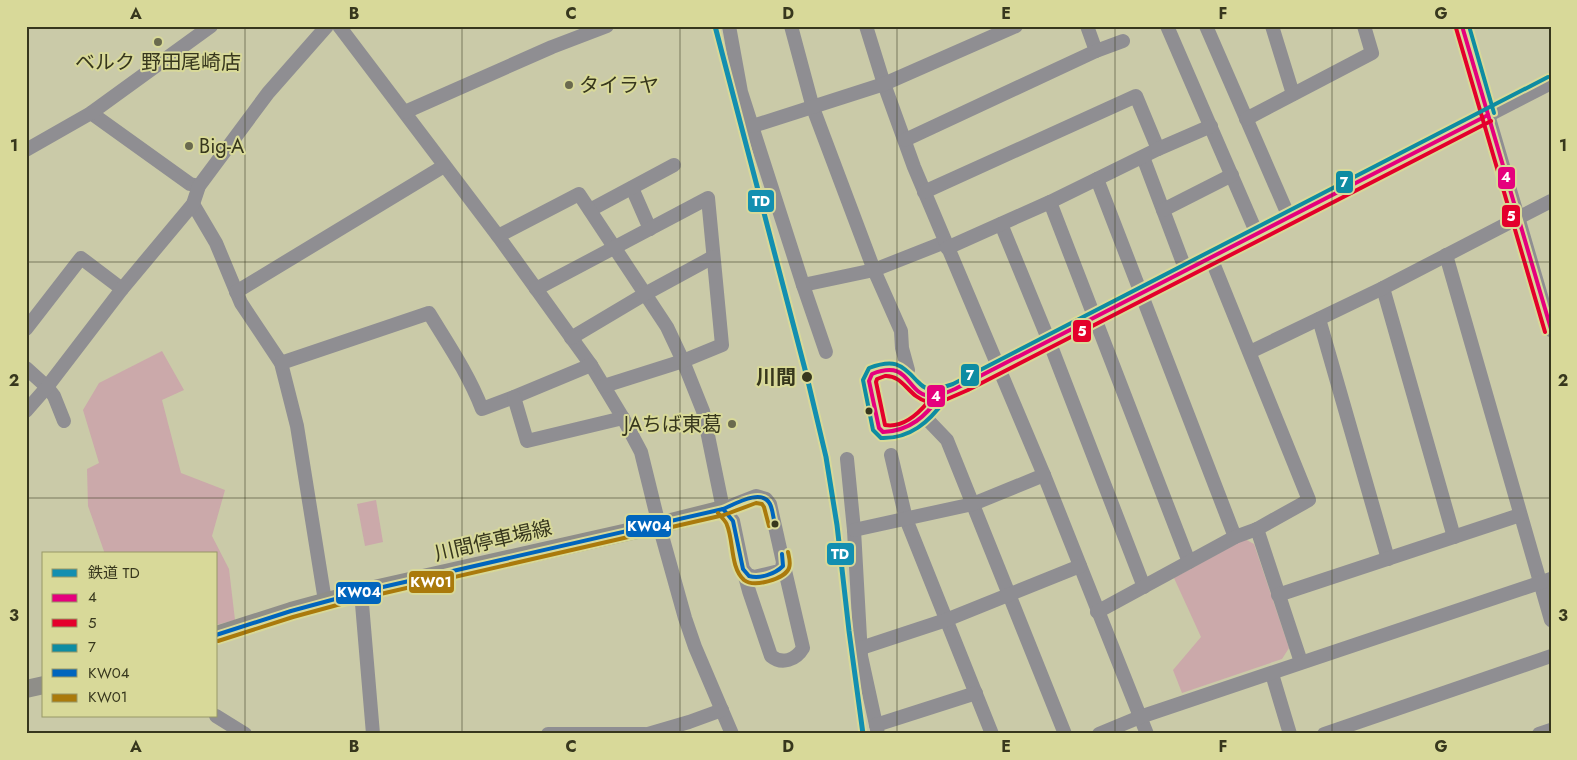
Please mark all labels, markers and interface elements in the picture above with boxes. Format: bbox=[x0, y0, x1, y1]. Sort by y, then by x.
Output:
text: A bbox=[129, 2, 142, 25]
text: B bbox=[349, 2, 359, 25]
text: C bbox=[565, 2, 577, 25]
text: D bbox=[782, 2, 794, 25]
text: E bbox=[1001, 2, 1011, 25]
text: F bbox=[1219, 2, 1227, 25]
text: G bbox=[1434, 2, 1448, 25]
marker: ベルク 野田尾崎店 bbox=[152, 36, 164, 48]
place label: ベルク 野田尾崎店 bbox=[75, 48, 241, 77]
place label: タイラヤ bbox=[579, 71, 659, 100]
marker: タイラヤ bbox=[563, 79, 575, 91]
place label: Big-A bbox=[199, 132, 245, 161]
text: 1 bbox=[10, 134, 18, 157]
text: 1 bbox=[1559, 134, 1567, 157]
marker: Big-A bbox=[183, 140, 195, 152]
line badge: 4 bbox=[1497, 166, 1516, 190]
text: 4 bbox=[1501, 167, 1511, 187]
line badge: 7 bbox=[1335, 170, 1354, 194]
text: 7 bbox=[1340, 172, 1349, 192]
line badge: TD bbox=[747, 189, 775, 213]
text: TD bbox=[752, 191, 770, 211]
line badge: 5 bbox=[1501, 204, 1521, 228]
text: 5 bbox=[1506, 206, 1516, 226]
line badge: 5 bbox=[1072, 319, 1092, 343]
text: 5 bbox=[1077, 321, 1087, 341]
place label: 川間 bbox=[756, 363, 796, 392]
line badge: 7 bbox=[960, 363, 980, 387]
text: 7 bbox=[966, 365, 975, 385]
text: 2 bbox=[9, 369, 19, 392]
text: 2 bbox=[1558, 369, 1568, 392]
marker: 川間 bbox=[800, 370, 814, 384]
line badge: 4 bbox=[926, 384, 946, 408]
text: 4 bbox=[931, 386, 941, 406]
unlabelled marker bbox=[864, 406, 874, 416]
place label: JAちば東葛 bbox=[621, 410, 722, 439]
marker: JAちば東葛 bbox=[726, 418, 738, 430]
street label: 川間停車場線 bbox=[431, 513, 555, 569]
line badge: KW04 bbox=[625, 514, 672, 538]
text: KW04 bbox=[627, 516, 671, 536]
unlabelled marker bbox=[770, 519, 780, 529]
line badge: TD bbox=[826, 542, 855, 566]
text: TD bbox=[831, 544, 849, 564]
legend bbox=[42, 552, 218, 718]
text: 鉄道 TD bbox=[88, 562, 140, 584]
line badge: KW01 bbox=[408, 570, 455, 594]
text: KW01 bbox=[410, 572, 452, 592]
line badge: KW04 bbox=[335, 581, 382, 605]
text: KW04 bbox=[337, 582, 381, 602]
text: 4 bbox=[88, 586, 97, 608]
text: 3 bbox=[9, 604, 19, 627]
text: 3 bbox=[1558, 604, 1568, 627]
text: 5 bbox=[88, 612, 96, 634]
text: 7 bbox=[88, 636, 96, 658]
text: KW04 bbox=[88, 662, 130, 684]
text: KW01 bbox=[88, 686, 128, 708]
text: A bbox=[129, 735, 142, 758]
text: B bbox=[349, 735, 359, 758]
text: C bbox=[565, 735, 577, 758]
text: D bbox=[782, 735, 794, 758]
text: E bbox=[1001, 735, 1011, 758]
text: F bbox=[1219, 735, 1227, 758]
text: G bbox=[1434, 735, 1448, 758]

